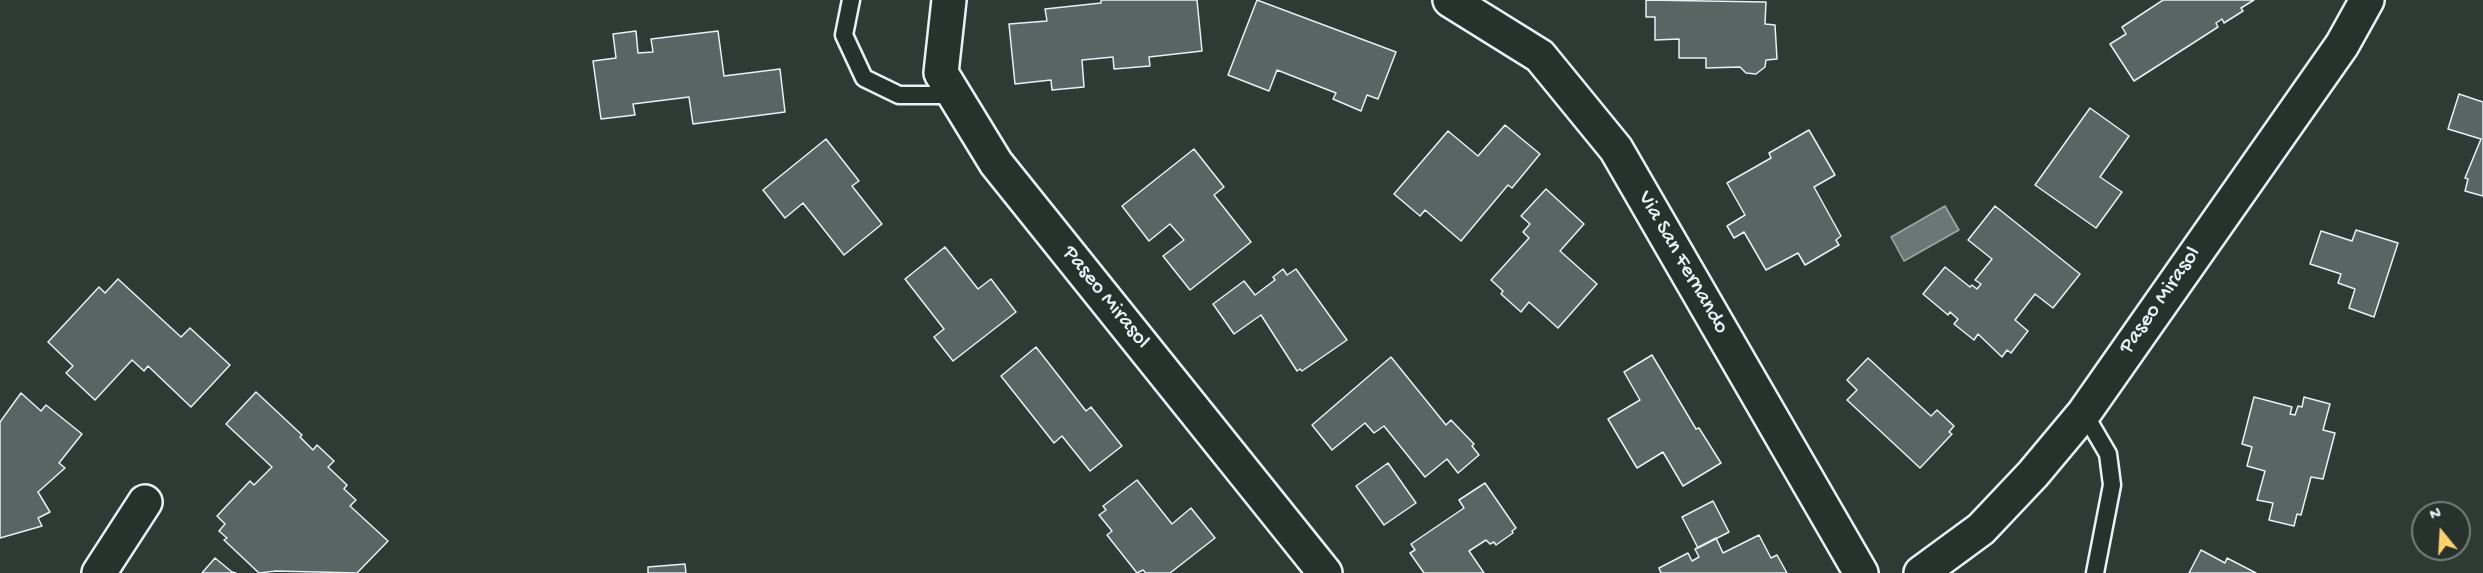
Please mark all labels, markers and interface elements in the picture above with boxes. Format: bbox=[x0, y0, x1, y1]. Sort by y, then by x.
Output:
street label: Via San Fernando bbox=[1630, 187, 1734, 339]
street label: Paseo Mirasol bbox=[1055, 241, 1155, 355]
street label: Paseo Mirasol bbox=[2114, 242, 2208, 360]
north arrow bbox=[2411, 501, 2471, 561]
text: N bbox=[2428, 505, 2444, 526]

